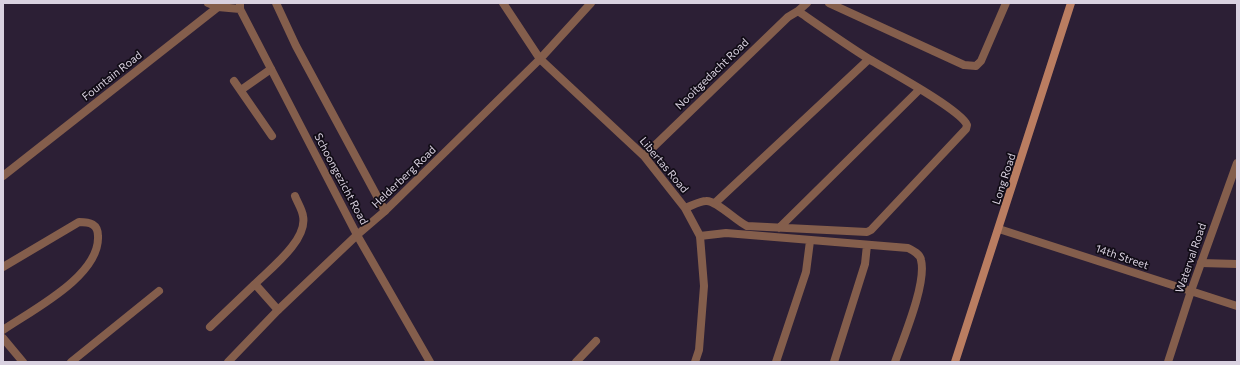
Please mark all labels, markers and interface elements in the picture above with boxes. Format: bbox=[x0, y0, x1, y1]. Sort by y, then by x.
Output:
street label: Nooitgedacht Road bbox=[673, 36, 751, 112]
street label: Fountain Road bbox=[79, 49, 145, 103]
street label: Schoongezicht Road bbox=[311, 131, 371, 227]
street label: Libertas Road bbox=[637, 134, 691, 196]
street label: Helderberg Road bbox=[369, 143, 439, 211]
street label: Long Road bbox=[990, 152, 1018, 206]
street label: Waterval Road bbox=[1173, 221, 1209, 295]
street label: 14th Street bbox=[1094, 242, 1150, 272]

